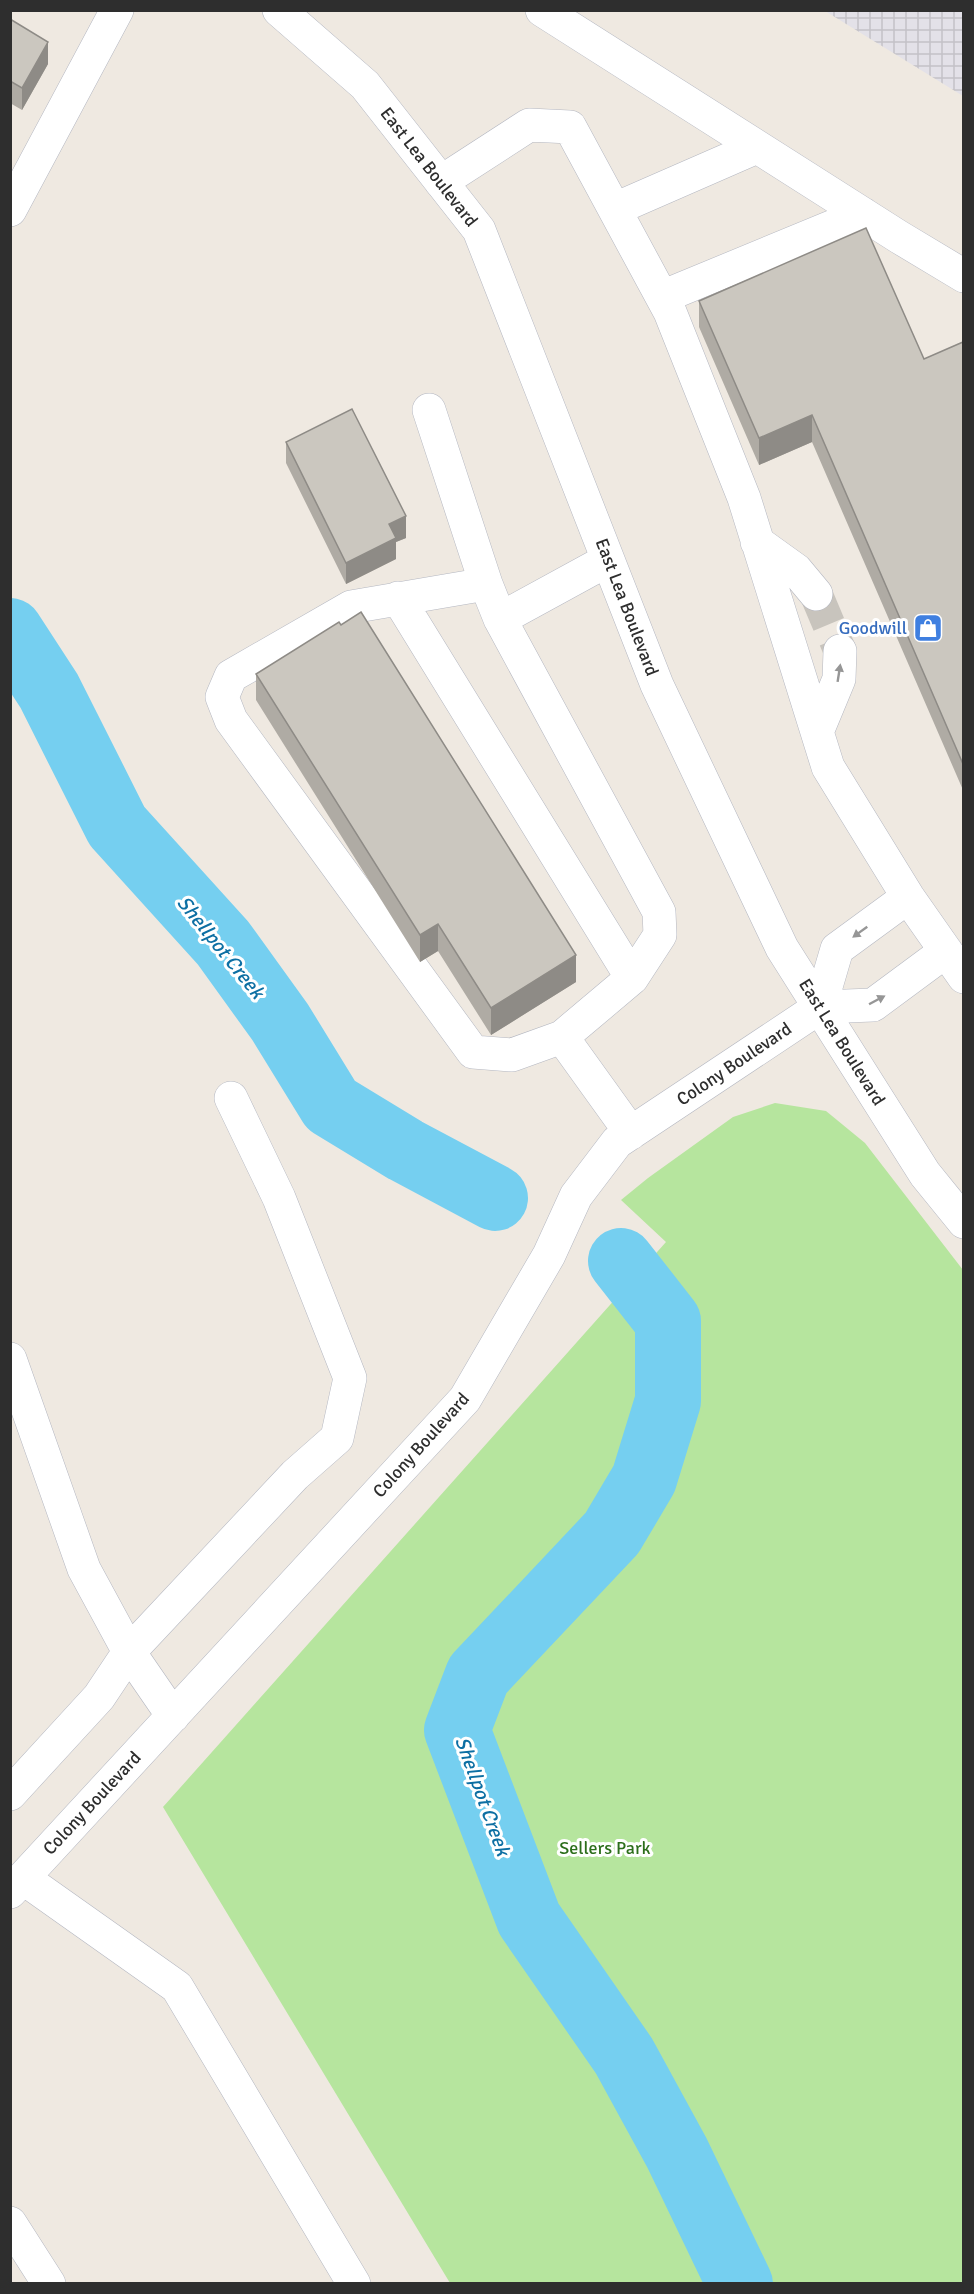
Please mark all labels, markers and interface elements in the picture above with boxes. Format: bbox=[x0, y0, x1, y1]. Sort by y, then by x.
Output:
street label: East Lea Boulevard bbox=[375, 103, 483, 231]
street label: East Lea Boulevard bbox=[591, 535, 663, 679]
shop icon: Goodwill bbox=[912, 612, 944, 644]
place label: Goodwill bbox=[839, 617, 907, 639]
one-way arrow bbox=[834, 663, 843, 682]
water label: Shellpot Creek bbox=[172, 891, 271, 1005]
one-way arrow bbox=[853, 925, 868, 937]
street label: East Lea Boulevard bbox=[794, 974, 890, 1110]
one-way arrow bbox=[868, 996, 886, 1006]
street label: Colony Boulevard bbox=[672, 1017, 796, 1111]
street label: Colony Boulevard bbox=[368, 1388, 474, 1502]
water label: Shellpot Creek bbox=[449, 1733, 516, 1861]
street label: Colony Boulevard bbox=[38, 1747, 146, 1859]
park label: Sellers Park bbox=[559, 1837, 651, 1859]

